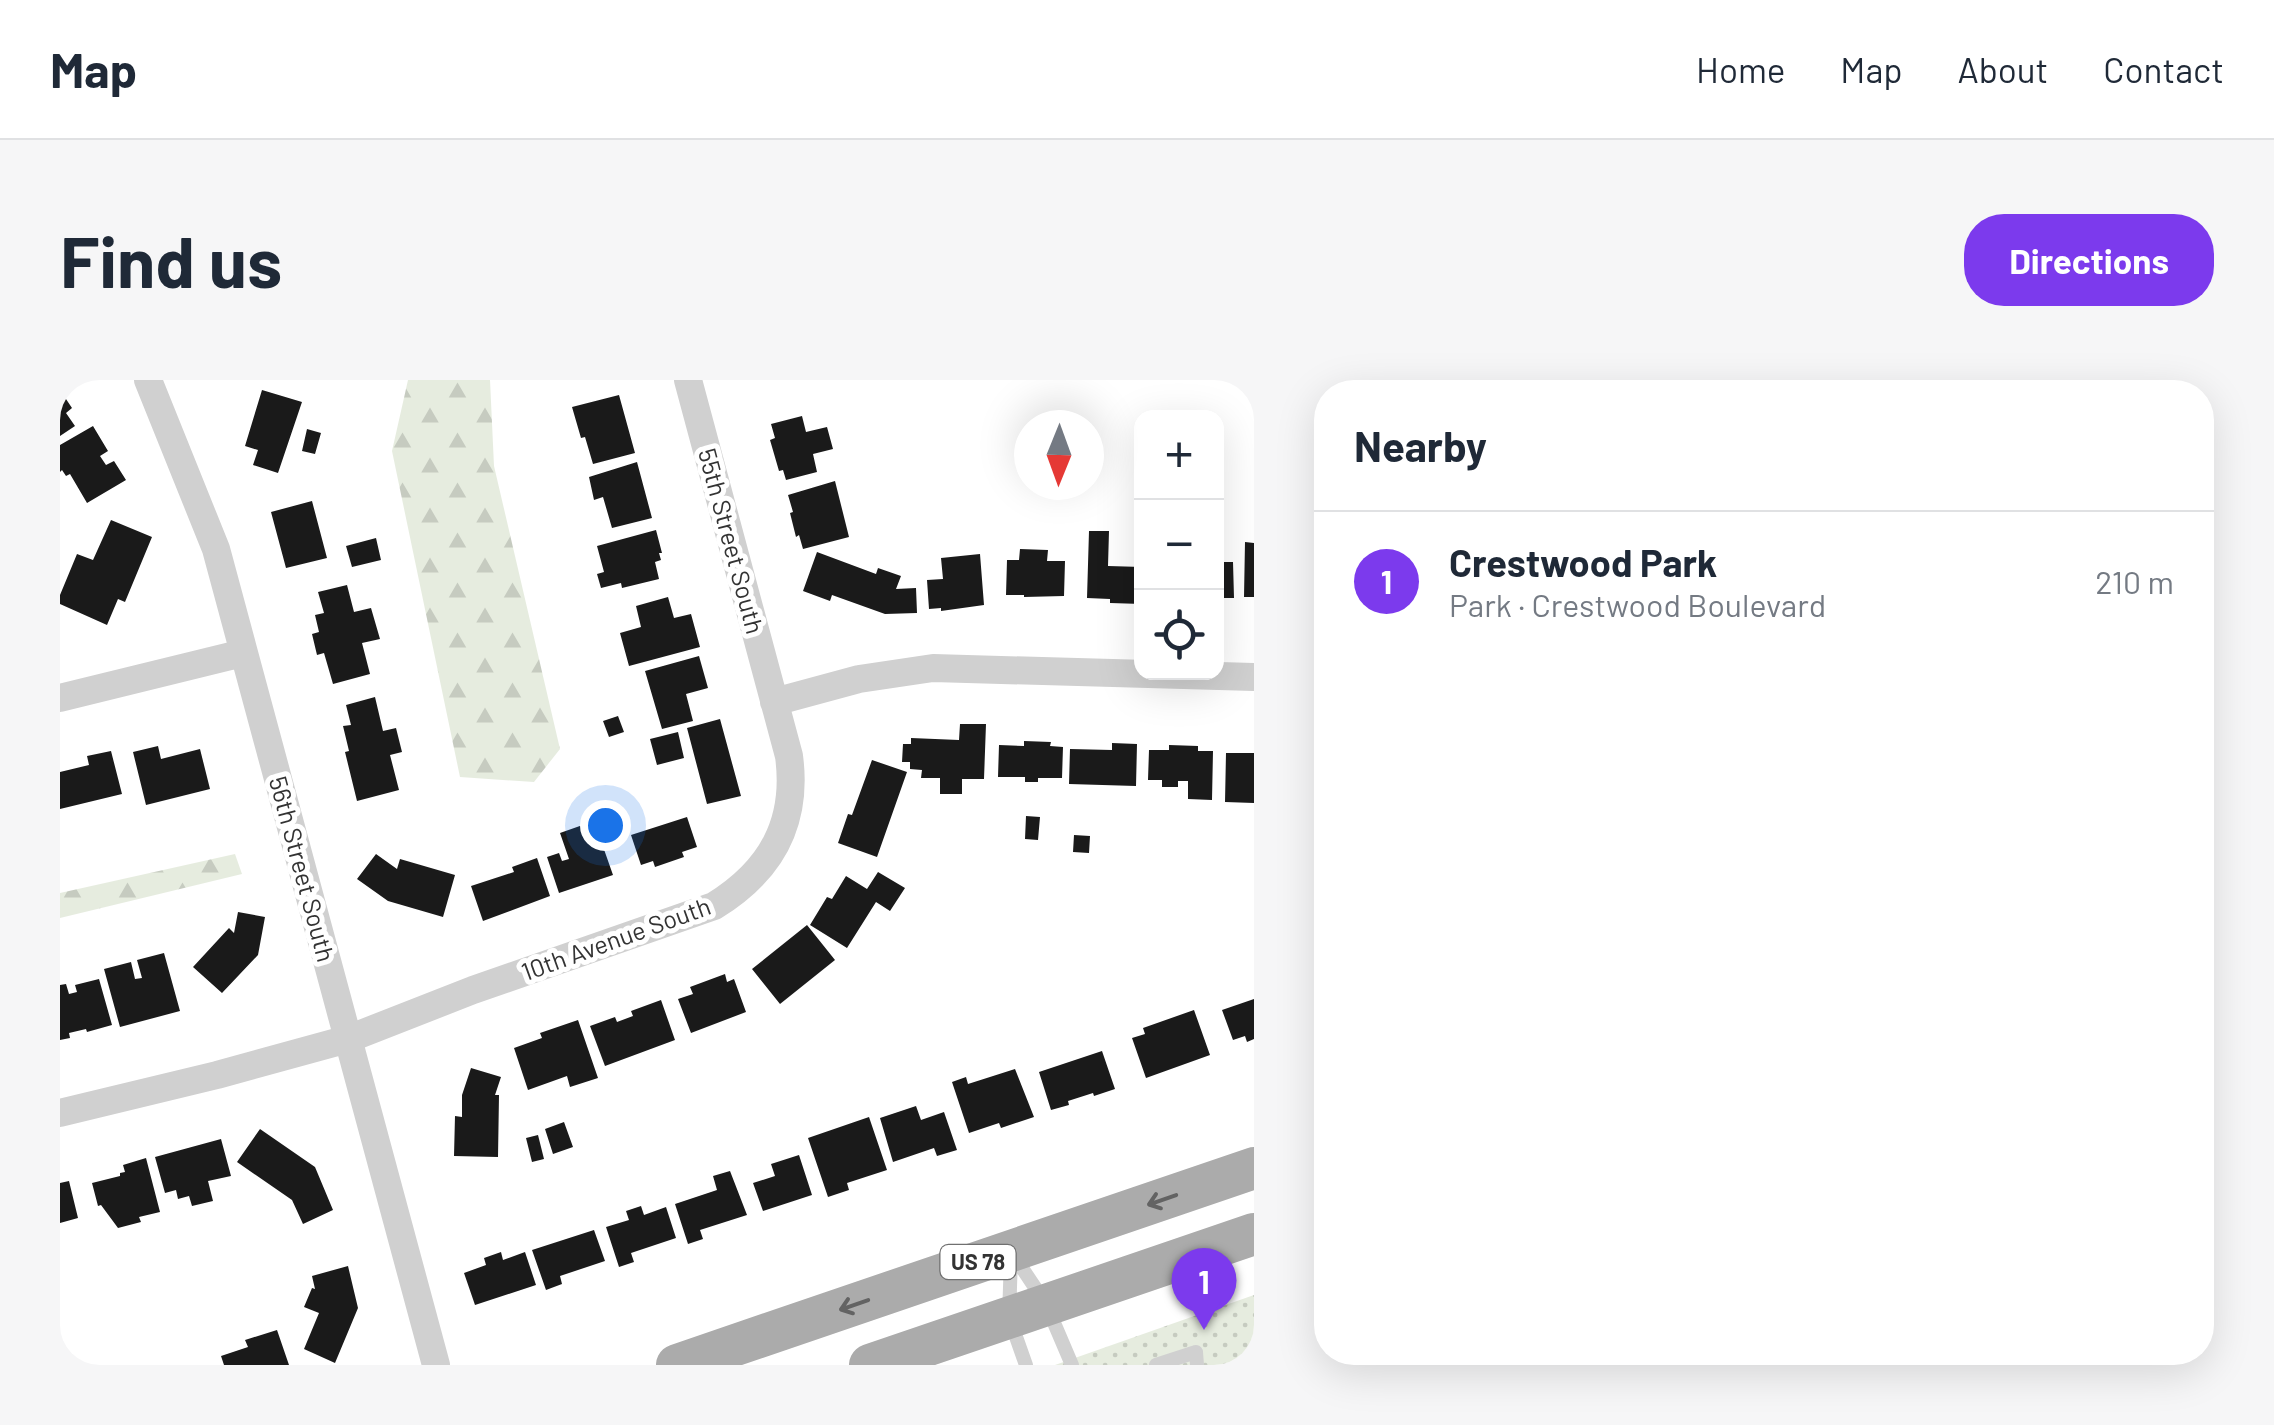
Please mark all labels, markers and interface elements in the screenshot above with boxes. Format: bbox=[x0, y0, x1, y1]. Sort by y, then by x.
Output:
text: Map bbox=[50, 40, 137, 98]
text: Home bbox=[1696, 48, 1785, 90]
text: Map bbox=[1840, 48, 1903, 90]
text: About bbox=[1958, 48, 2048, 90]
text: Contact bbox=[2103, 48, 2224, 90]
button: Directions bbox=[1964, 214, 2214, 306]
text: Find us bbox=[60, 218, 282, 302]
north arrow bbox=[1014, 410, 1104, 500]
map controls bbox=[1134, 410, 1224, 680]
button: + bbox=[1134, 410, 1224, 500]
text: Nearby bbox=[1354, 420, 1487, 470]
street label: 55th Street South bbox=[693, 445, 771, 637]
button: − bbox=[1134, 500, 1224, 590]
text: Crestwood Park bbox=[1449, 539, 1717, 585]
text: 1 bbox=[1381, 562, 1392, 600]
text: 210 m bbox=[2095, 562, 2174, 600]
text: Park · Crestwood Boulevard bbox=[1449, 585, 1826, 623]
button: locate bbox=[1134, 590, 1224, 680]
street label: 56th Street South bbox=[264, 773, 342, 965]
your location bbox=[580, 800, 631, 851]
street label: 10th Avenue South bbox=[517, 890, 714, 986]
one-way arrow bbox=[1146, 1192, 1178, 1210]
road number: US 78 bbox=[940, 1245, 1016, 1279]
pin: 1 bbox=[1172, 1248, 1236, 1330]
one-way arrow bbox=[839, 1297, 871, 1315]

